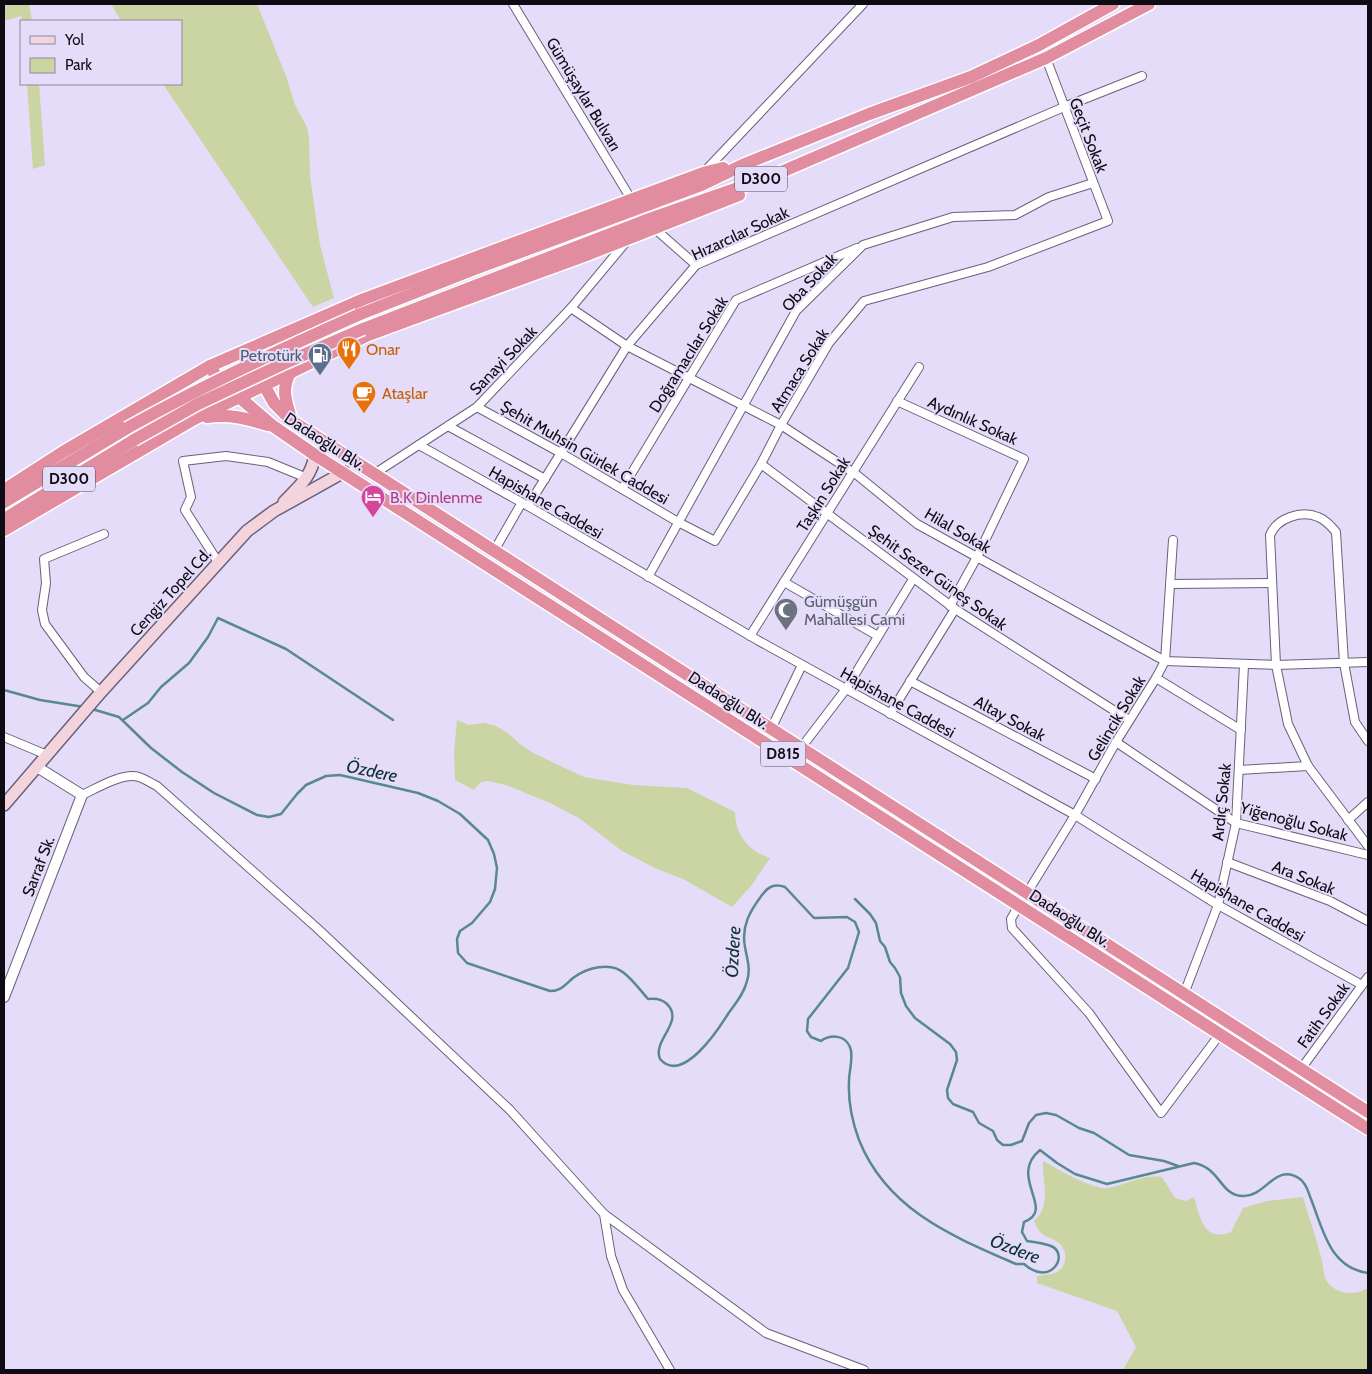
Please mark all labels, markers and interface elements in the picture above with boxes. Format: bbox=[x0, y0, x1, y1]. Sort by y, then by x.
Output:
legend bbox=[20, 20, 182, 85]
text: Yol bbox=[64, 31, 84, 49]
street label: Gümüşaylar Bulvarı bbox=[542, 34, 625, 154]
text: Park bbox=[65, 56, 92, 74]
street label: Geçit Sokak bbox=[1066, 95, 1112, 176]
road number: D300 bbox=[735, 166, 787, 192]
street label: Hızarcılar Sokak bbox=[688, 202, 793, 264]
street label: Oba Sokak bbox=[778, 249, 842, 315]
street label: Doğramacılar Sokak bbox=[645, 292, 732, 416]
street label: Sanayi Sokak bbox=[466, 321, 542, 399]
street label: Atmaca Sokak bbox=[766, 324, 833, 416]
restaurant icon: Onar bbox=[336, 336, 362, 370]
place label: Onar bbox=[366, 340, 401, 359]
fuel station icon: Petrotürk bbox=[307, 342, 333, 376]
place label: Petrotürk bbox=[240, 346, 303, 365]
cafe icon: Ataşlar bbox=[351, 380, 377, 414]
place label: Ataşlar bbox=[382, 384, 429, 403]
street label: Aydınlık Sokak bbox=[925, 392, 1021, 449]
street label: Şehit Muhsin Gürlek Caddesi bbox=[497, 396, 672, 508]
street label: Dadaoğlu Blv. bbox=[281, 408, 369, 474]
street label: Taşkın Sokak bbox=[793, 452, 854, 535]
street label: Hapishane Caddesi bbox=[485, 462, 606, 543]
road number: D300 bbox=[43, 466, 95, 492]
hotel icon: B.K Dinlenme bbox=[360, 484, 386, 518]
place label: B.K Dinlenme bbox=[390, 488, 482, 507]
street label: Hilal Sokak bbox=[921, 504, 995, 557]
street label: Şehit Sezer Güneş Sokak bbox=[865, 521, 1011, 635]
street label: Cengiz Topel Cd. bbox=[126, 544, 215, 640]
place label: Gümüşgün Mahallesi Cami bbox=[804, 592, 905, 629]
mosque icon: Gümüşgün Mahallesi Cami bbox=[773, 597, 799, 631]
street label: Hapishane Caddesi bbox=[837, 663, 958, 742]
street label: Dadaoğlu Blv. bbox=[685, 667, 773, 733]
street label: Gelincik Sokak bbox=[1083, 671, 1150, 765]
street label: Altay Sokak bbox=[971, 692, 1049, 746]
road number: D815 bbox=[760, 742, 806, 766]
water label: Özdere bbox=[345, 755, 399, 787]
street label: Ardıç Sokak bbox=[1208, 761, 1235, 842]
street label: Yiğenoğlu Sokak bbox=[1237, 798, 1351, 845]
street label: Sarraf Sk. bbox=[18, 833, 59, 899]
street label: Ara Sokak bbox=[1270, 856, 1339, 899]
street label: Hapishane Caddesi bbox=[1187, 865, 1308, 946]
street label: Dadaoğlu Blv. bbox=[1026, 885, 1114, 951]
water label: Özdere bbox=[721, 926, 745, 978]
street label: Fatih Sokak bbox=[1293, 978, 1354, 1052]
water label: Özdere bbox=[987, 1230, 1043, 1268]

